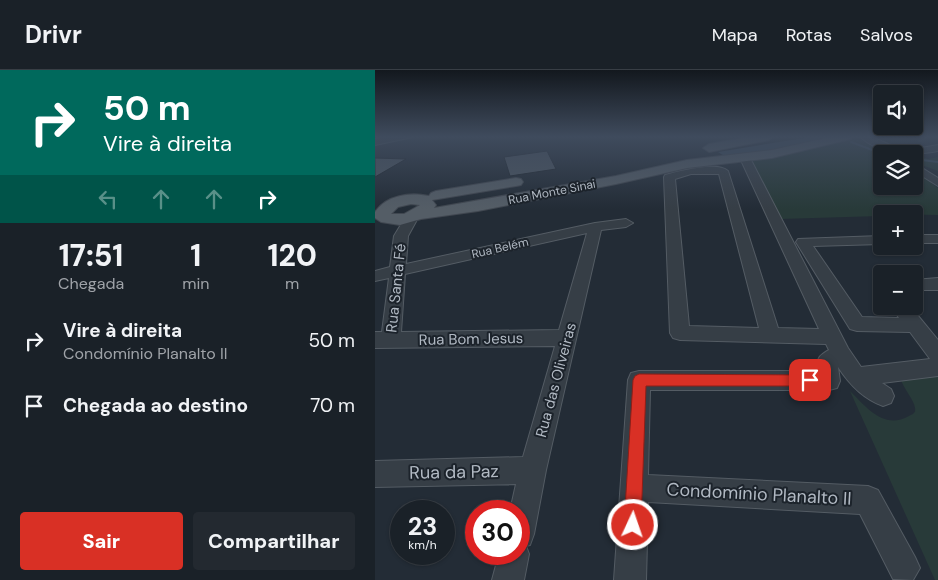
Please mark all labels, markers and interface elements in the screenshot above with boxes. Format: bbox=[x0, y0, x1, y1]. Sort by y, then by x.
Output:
text: Drivr bbox=[25, 19, 82, 50]
text: Mapa bbox=[712, 23, 758, 47]
text: Rotas bbox=[786, 23, 832, 47]
text: Salvos bbox=[860, 23, 913, 47]
text: 50 m bbox=[103, 85, 191, 131]
map controls bbox=[873, 85, 923, 315]
button: sound bbox=[873, 85, 923, 135]
icon: right bbox=[20, 90, 85, 155]
text: Vire à direita bbox=[103, 129, 232, 158]
button: layers bbox=[873, 145, 923, 195]
street label: Rua Monte Sinai bbox=[507, 176, 597, 208]
icon: left bbox=[94, 185, 122, 213]
icon: ahead bbox=[147, 185, 175, 213]
icon: ahead bbox=[200, 185, 228, 213]
icon: right bbox=[253, 185, 281, 213]
button: + bbox=[873, 205, 923, 255]
street label: Rua Belém bbox=[470, 234, 530, 262]
text: 17:51 bbox=[59, 236, 123, 275]
text: 1 bbox=[190, 236, 201, 275]
text: 120 bbox=[267, 236, 317, 275]
street label: Rua Santa Fé bbox=[381, 243, 411, 333]
button: − bbox=[873, 265, 923, 315]
text: Chegada bbox=[58, 273, 124, 294]
text: min bbox=[182, 273, 209, 294]
text: m bbox=[285, 273, 299, 294]
text: Vire à direita bbox=[63, 318, 182, 343]
street label: Rua das Oliveiras bbox=[531, 320, 581, 440]
icon: right bbox=[20, 327, 48, 355]
text: 50 m bbox=[308, 328, 355, 353]
street label: Rua Bom Jesus bbox=[419, 328, 523, 350]
text: Condomínio Planalto II bbox=[63, 343, 228, 364]
pin bbox=[789, 359, 831, 401]
icon: arrive bbox=[796, 366, 824, 394]
icon: arrive bbox=[20, 392, 48, 420]
text: Chegada ao destino bbox=[63, 393, 248, 418]
text: 70 m bbox=[310, 393, 355, 418]
street label: Rua da Paz bbox=[409, 459, 499, 485]
street label: Condomínio Planalto II bbox=[666, 477, 852, 511]
position arrow bbox=[606, 498, 658, 550]
speed limit sign: 30 bbox=[465, 500, 530, 565]
text: 23 bbox=[408, 510, 437, 543]
button: Sair bbox=[20, 512, 183, 570]
button: Compartilhar bbox=[193, 512, 355, 570]
text: km/h bbox=[408, 537, 437, 553]

